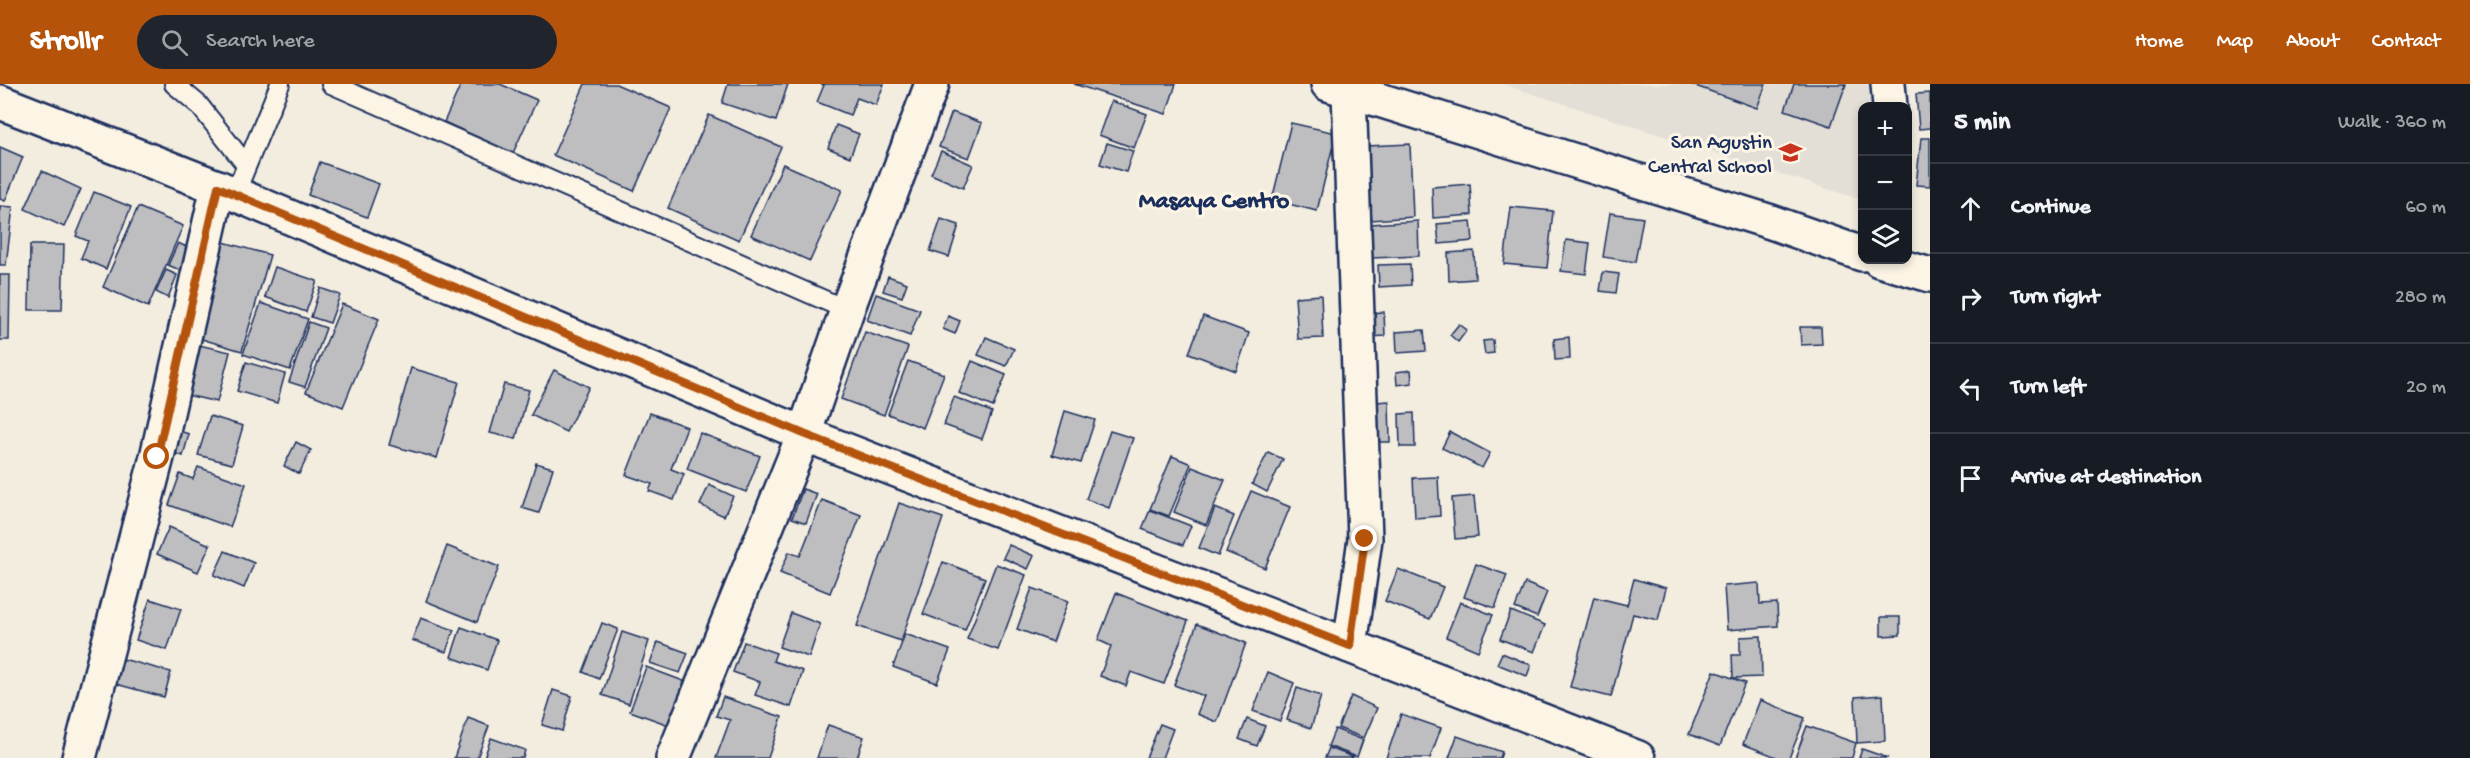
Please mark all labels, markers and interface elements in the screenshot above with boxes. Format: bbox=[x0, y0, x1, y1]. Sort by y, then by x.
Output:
search box bbox=[137, 15, 557, 69]
text: Strollr bbox=[30, 26, 101, 59]
icon: search bbox=[158, 26, 191, 59]
text: Search here bbox=[206, 29, 315, 55]
text: Home bbox=[2135, 30, 2183, 55]
text: Map bbox=[2216, 30, 2253, 55]
text: About bbox=[2286, 30, 2339, 55]
text: Contact bbox=[2372, 30, 2440, 55]
map controls bbox=[1858, 102, 1912, 264]
button: + bbox=[1858, 102, 1912, 156]
text: 5 min bbox=[1954, 108, 2010, 139]
text: Walk · 360 m bbox=[2338, 112, 2446, 135]
place label: San Agustin Central School bbox=[1648, 132, 1772, 181]
school or university icon: San Agustin Central School bbox=[1777, 140, 1803, 166]
button: − bbox=[1858, 156, 1912, 210]
district label: Masaya Centro bbox=[1139, 188, 1290, 217]
icon: ahead bbox=[1954, 192, 1987, 225]
text: Continue bbox=[2011, 195, 2091, 221]
text: 60 m bbox=[2406, 197, 2446, 220]
button: layers bbox=[1858, 210, 1912, 264]
icon: right bbox=[1954, 282, 1987, 315]
text: Turn right bbox=[2011, 285, 2099, 311]
text: 280 m bbox=[2395, 287, 2446, 310]
icon: left bbox=[1954, 372, 1987, 405]
text: Turn left bbox=[2011, 375, 2085, 401]
text: 20 m bbox=[2406, 377, 2446, 400]
route start bbox=[143, 443, 169, 469]
icon: arrive bbox=[1954, 462, 1987, 495]
text: Arrive at destination bbox=[2011, 465, 2201, 491]
route end bbox=[1351, 525, 1377, 551]

